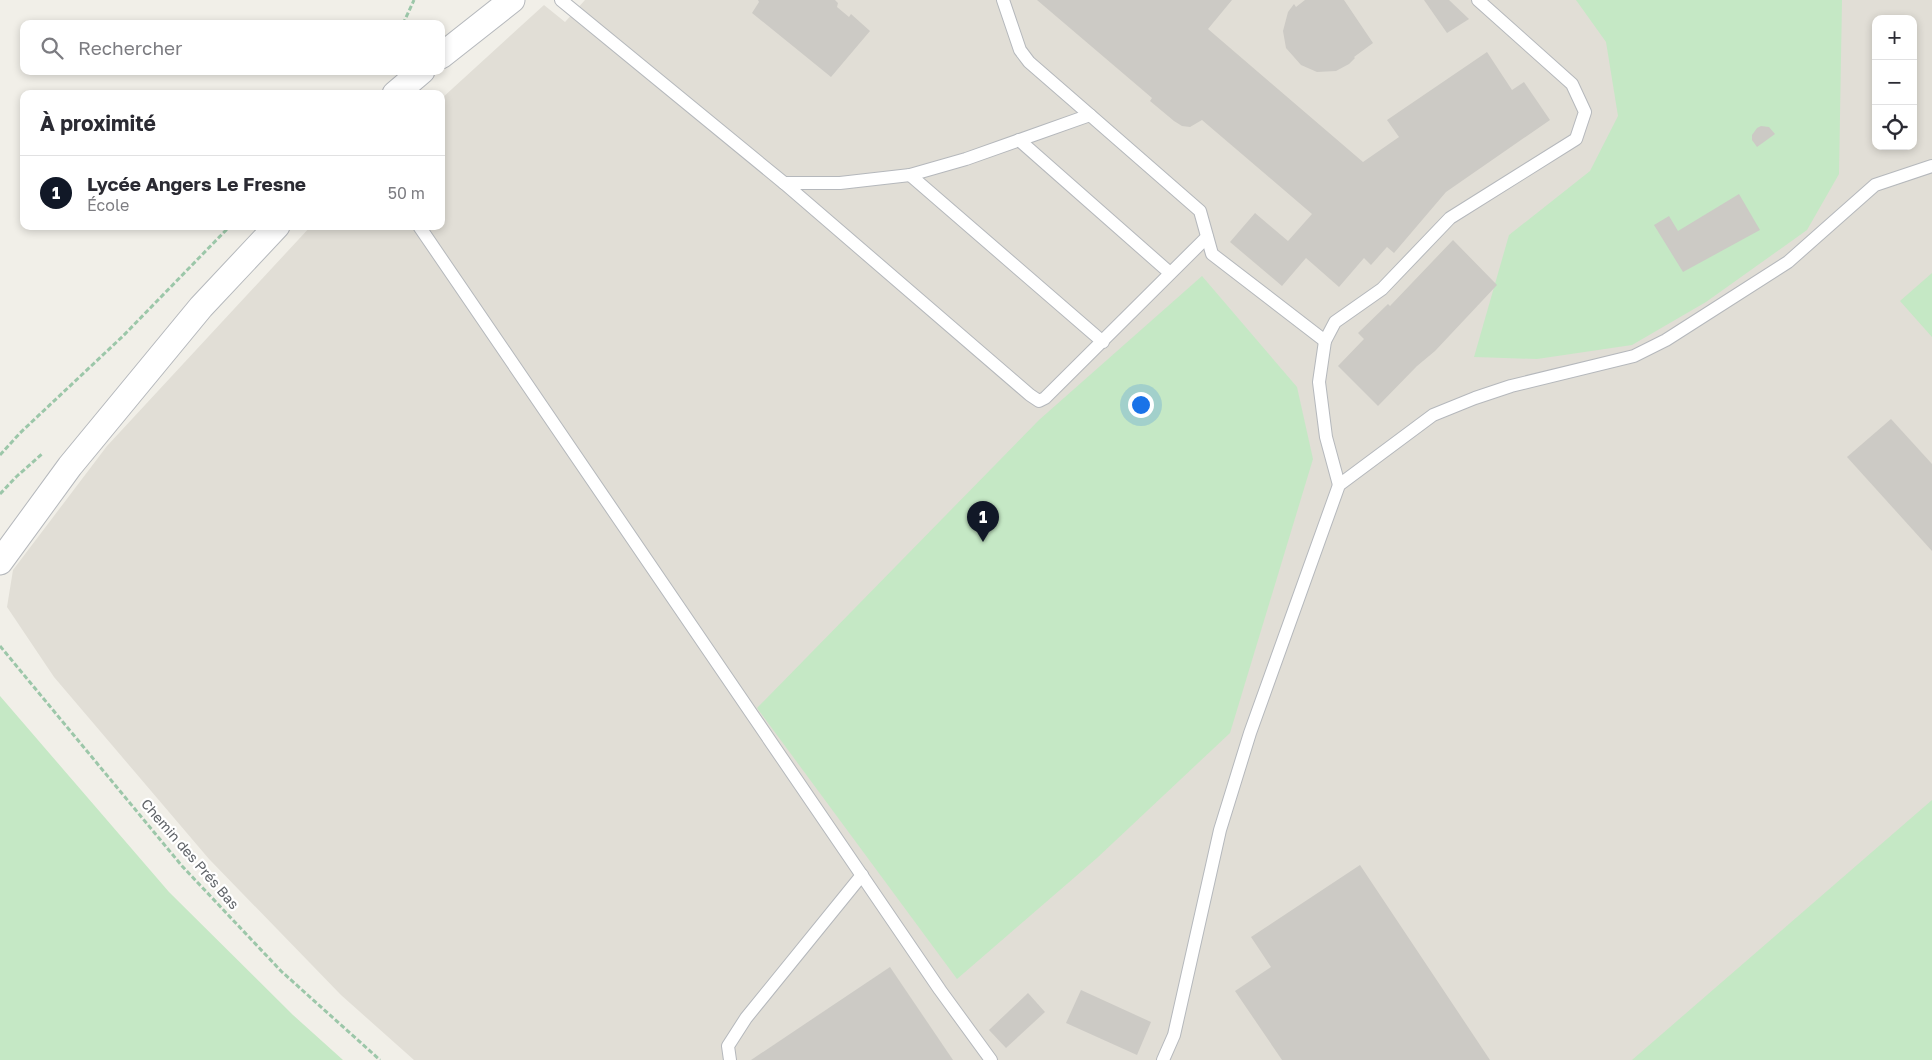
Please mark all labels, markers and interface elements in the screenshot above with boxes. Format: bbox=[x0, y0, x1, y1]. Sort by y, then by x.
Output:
map controls bbox=[1872, 15, 1917, 150]
button: + bbox=[1872, 15, 1917, 60]
search box bbox=[20, 20, 445, 75]
icon: search bbox=[38, 34, 66, 62]
text: Rechercher bbox=[78, 36, 183, 59]
button: − bbox=[1872, 60, 1917, 105]
button: locate bbox=[1872, 105, 1917, 150]
text: À proximité bbox=[40, 110, 156, 136]
text: Lycée Angers Le Fresne bbox=[87, 172, 306, 195]
text: 1 bbox=[52, 183, 60, 203]
text: 50 m bbox=[388, 183, 425, 203]
text: École bbox=[87, 195, 129, 215]
your location bbox=[1128, 392, 1154, 418]
pin: 1 bbox=[967, 501, 999, 542]
street label: Chemin des Prés Bas bbox=[138, 795, 243, 912]

